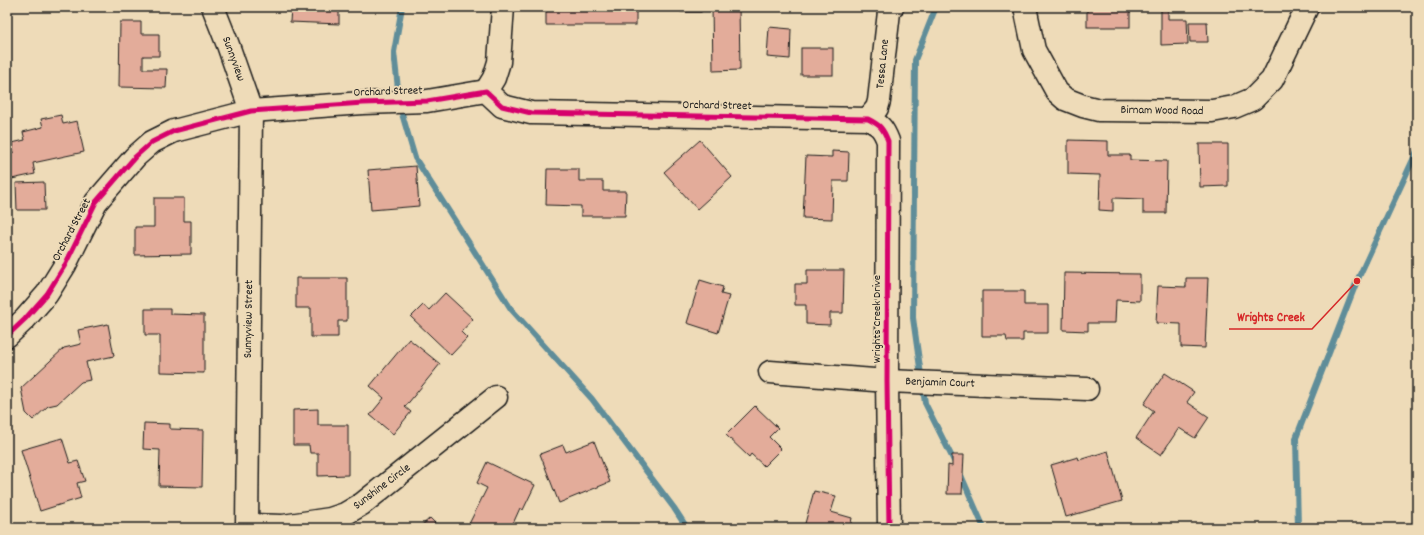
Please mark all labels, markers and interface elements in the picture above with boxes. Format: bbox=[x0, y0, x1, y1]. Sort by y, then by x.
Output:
street label: Sunnyview bbox=[217, 34, 249, 84]
street label: Tessa Lane bbox=[872, 38, 894, 90]
street label: Orchard Street bbox=[353, 82, 423, 102]
street label: Orchard Street bbox=[682, 97, 752, 115]
street label: Birnam Wood Road bbox=[1120, 102, 1204, 120]
street label: Orchard Street bbox=[48, 195, 96, 265]
street label: Wrights Creek Drive bbox=[869, 275, 886, 363]
street label: Sunnyview Street bbox=[240, 279, 258, 358]
callout: Wrights Creek bbox=[1229, 304, 1312, 329]
text: Wrights Creek bbox=[1237, 309, 1305, 328]
street label: Benjamin Court bbox=[905, 373, 976, 393]
street label: Sunshine Circle bbox=[350, 460, 414, 514]

